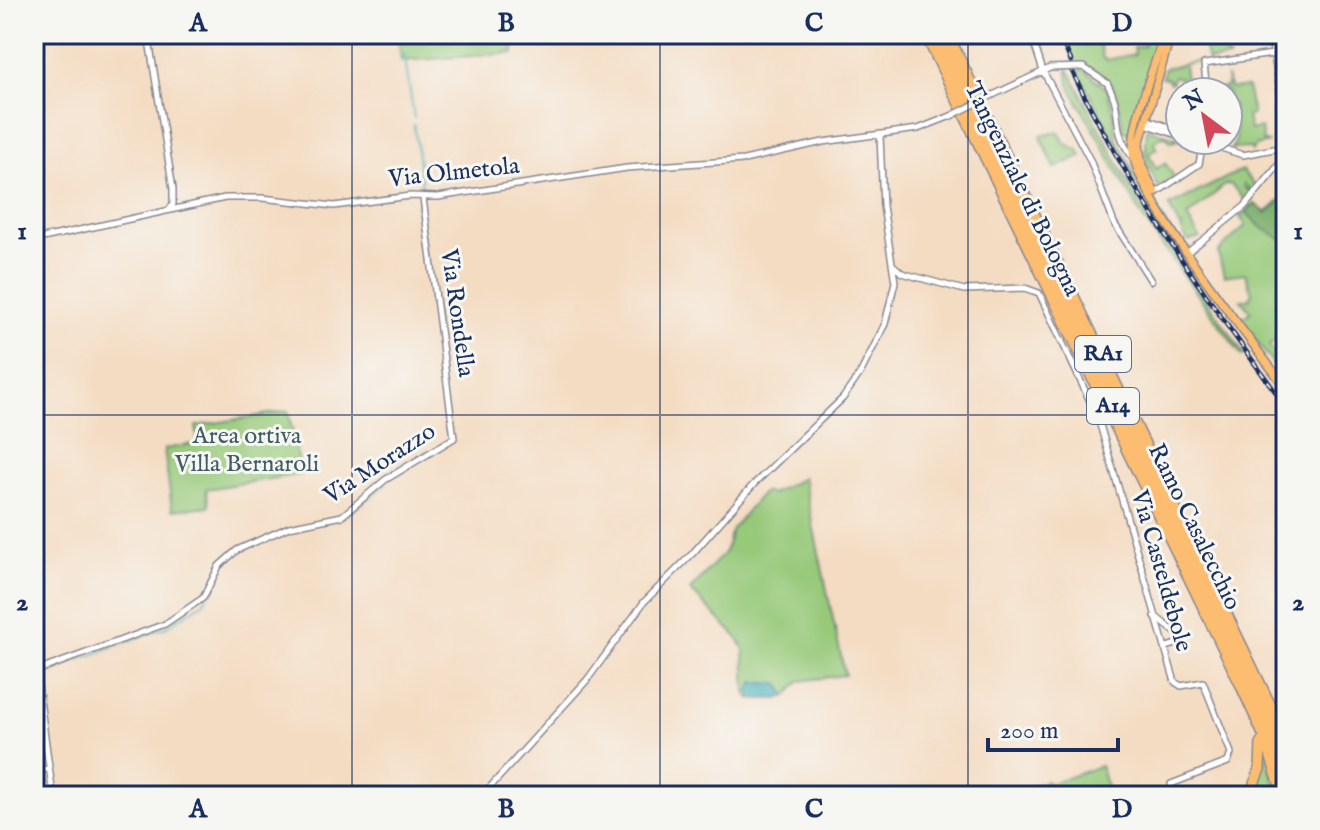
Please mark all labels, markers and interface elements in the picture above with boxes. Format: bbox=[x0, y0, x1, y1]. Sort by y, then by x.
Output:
text: A bbox=[188, 7, 208, 40]
text: B bbox=[497, 7, 515, 40]
text: C bbox=[805, 7, 824, 40]
text: D bbox=[1112, 7, 1133, 40]
north arrow bbox=[1164, 76, 1244, 156]
street label: Tangenziale di Bologna bbox=[957, 77, 1088, 302]
text: N bbox=[1178, 84, 1210, 118]
street label: Via Olmetola bbox=[386, 151, 522, 195]
text: 1 bbox=[17, 215, 27, 248]
text: 1 bbox=[1293, 215, 1303, 248]
street label: Via Rondella bbox=[433, 246, 481, 380]
road number: RA1 bbox=[1075, 336, 1131, 372]
road number: A14 bbox=[1087, 388, 1139, 424]
street label: Via Morazzo bbox=[317, 416, 442, 512]
park label: Area ortiva Villa Bernaroli bbox=[174, 421, 319, 480]
street label: Ramo Casalecchio bbox=[1140, 439, 1248, 615]
street label: Via Casteldebole bbox=[1123, 486, 1199, 655]
text: 2 bbox=[16, 586, 28, 619]
text: 2 bbox=[1292, 586, 1304, 619]
scale bar bbox=[988, 702, 1118, 752]
text: 200 m bbox=[1000, 716, 1059, 747]
text: A bbox=[188, 793, 208, 826]
text: B bbox=[497, 793, 515, 826]
text: C bbox=[805, 793, 824, 826]
text: D bbox=[1112, 793, 1133, 826]

